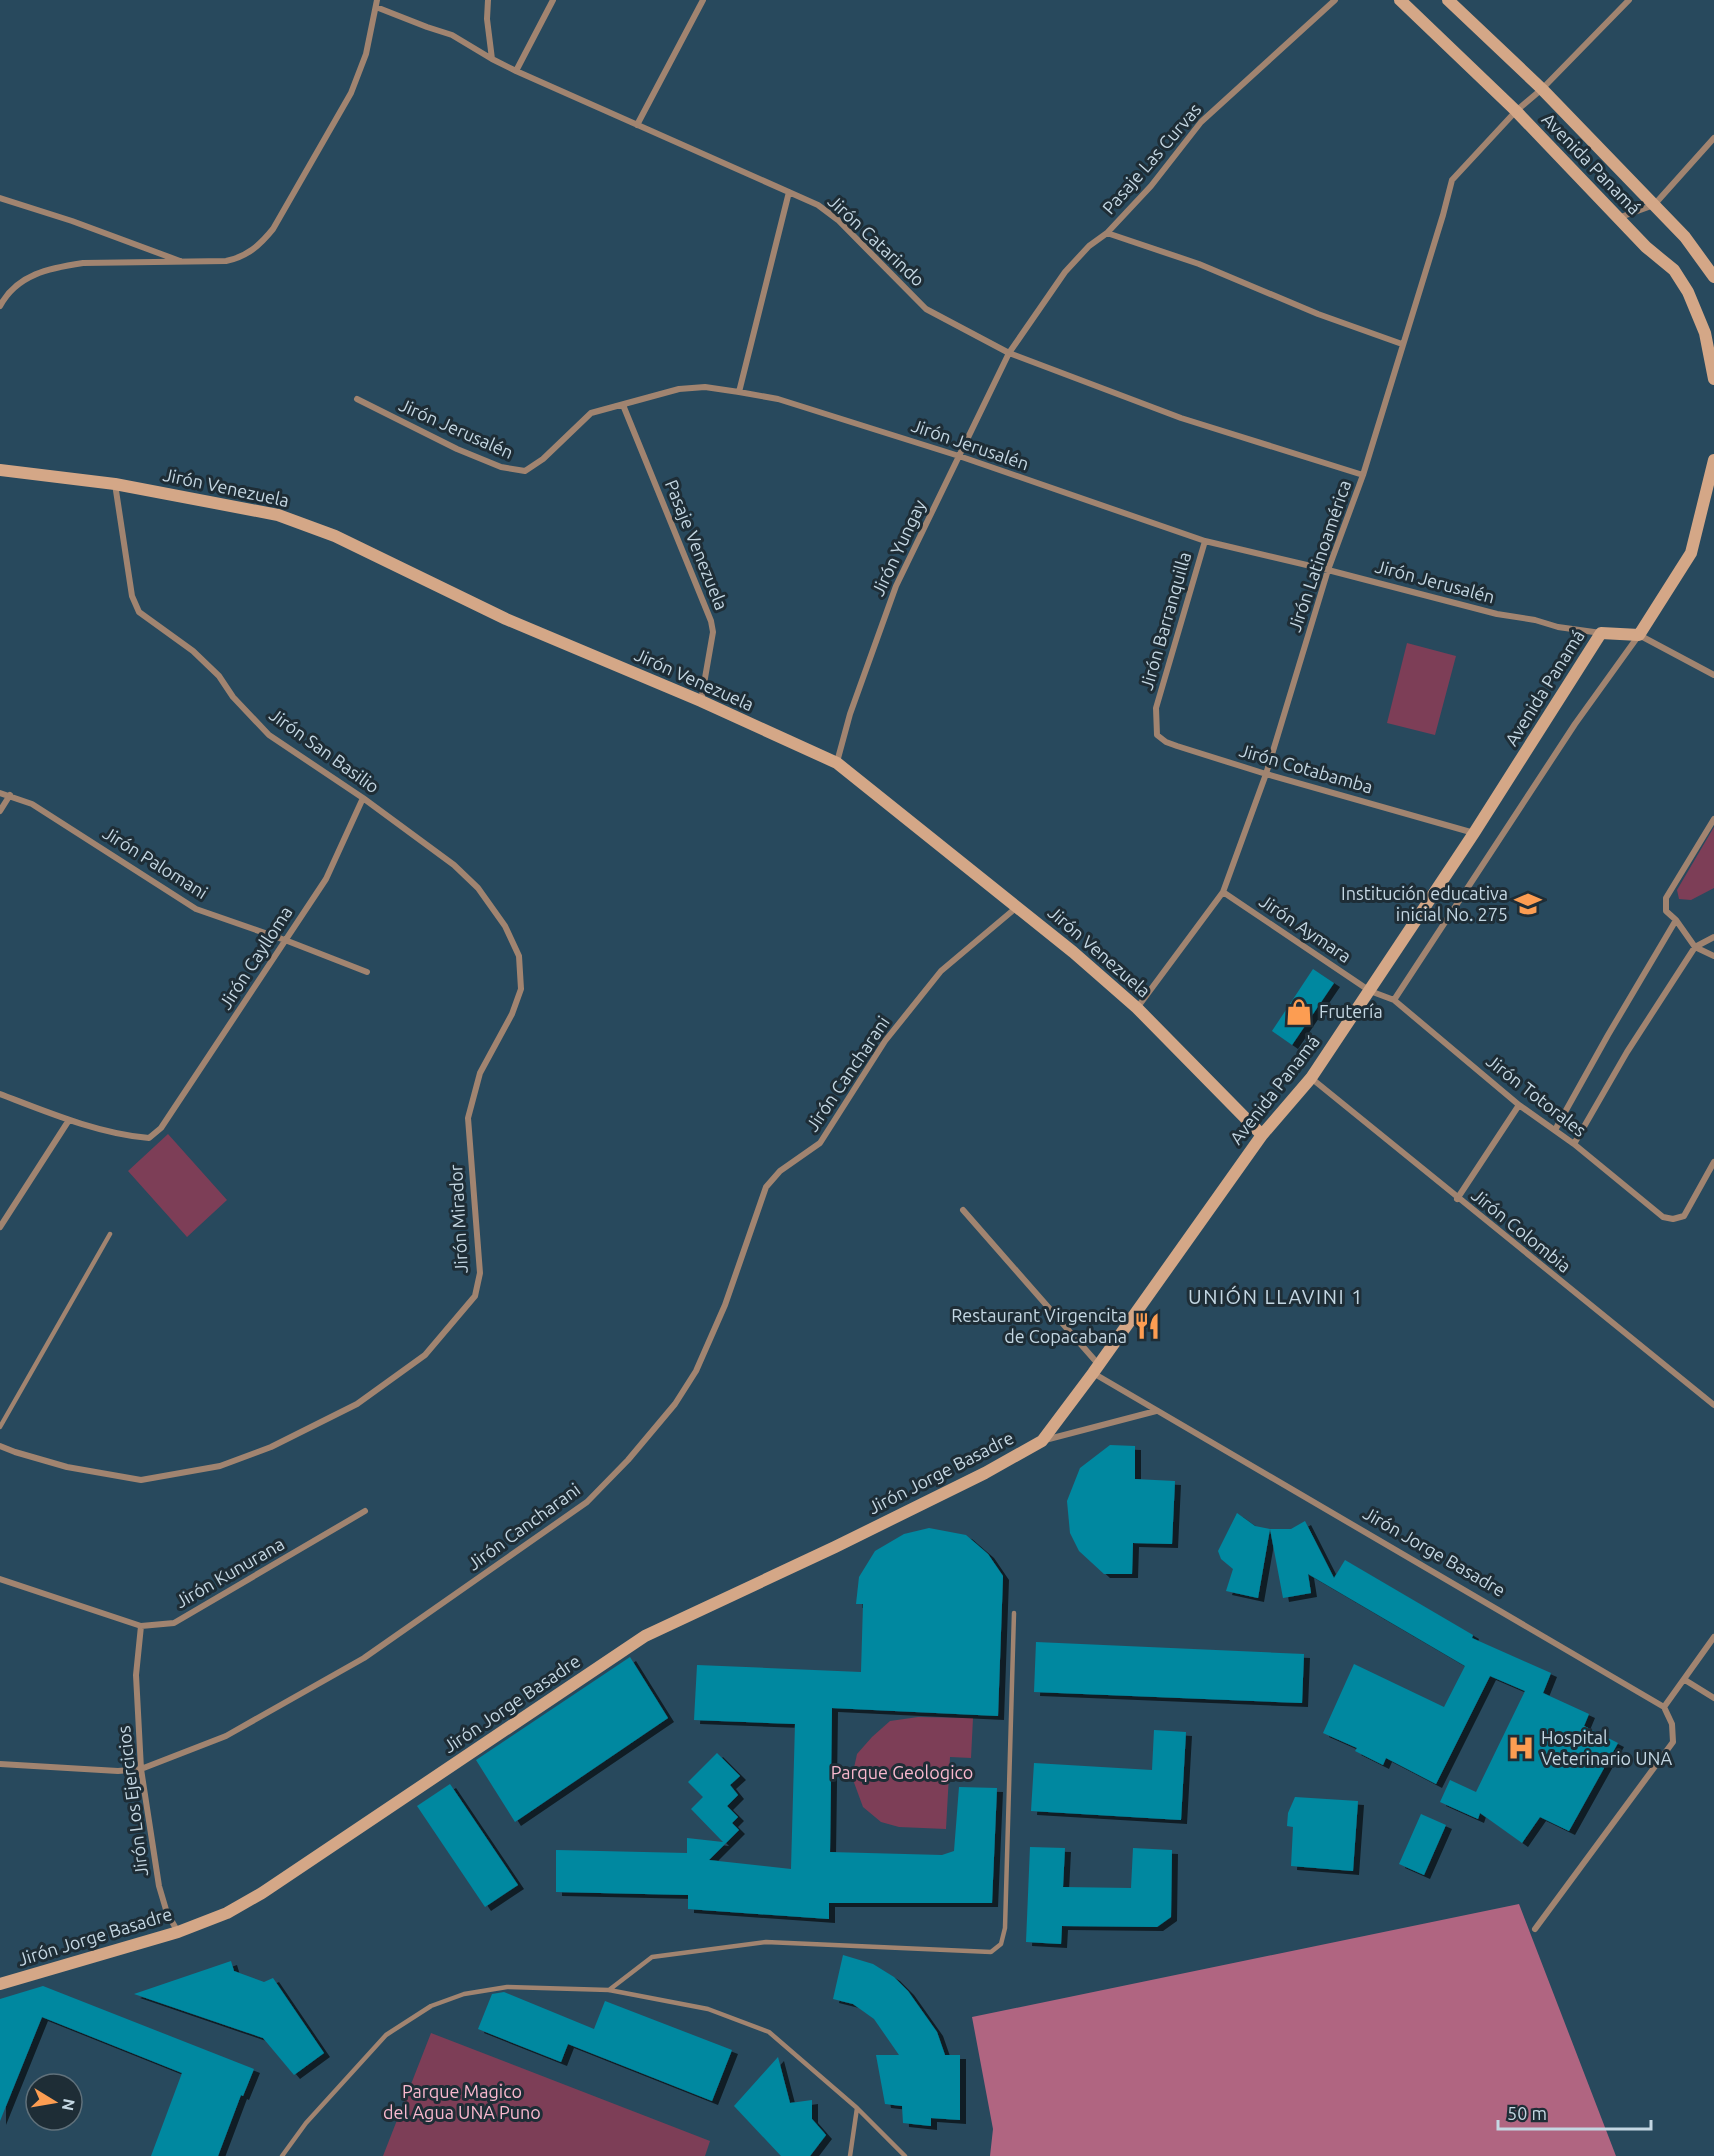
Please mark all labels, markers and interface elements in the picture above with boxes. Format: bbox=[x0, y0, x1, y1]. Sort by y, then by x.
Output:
street label: Pasaje Las Curvas bbox=[1098, 99, 1205, 218]
street label: Avenida Panamá bbox=[1538, 109, 1645, 218]
street label: Jirón Catarindo bbox=[824, 191, 929, 290]
street label: Jirón Jerusalén bbox=[396, 394, 517, 462]
street label: Jirón Jerusalén bbox=[909, 415, 1032, 474]
street label: Jirón Venezuela bbox=[161, 464, 291, 510]
street label: Pasaje Venezuela bbox=[662, 477, 732, 613]
street label: Jirón Latinoamérica bbox=[1284, 477, 1354, 634]
street label: Jirón Yungay bbox=[867, 496, 929, 599]
street label: Jirón Barranquilla bbox=[1136, 549, 1194, 692]
street label: Jirón Jerusalén bbox=[1373, 555, 1497, 607]
street label: Avenida Panamá bbox=[1500, 626, 1588, 749]
street label: Jirón Venezuela bbox=[632, 644, 757, 714]
street label: Jirón San Basilio bbox=[266, 704, 383, 797]
street label: Jirón Cotabamba bbox=[1237, 739, 1375, 797]
street label: Jirón Palomani bbox=[100, 822, 212, 902]
place label: Institución educativa inicial No. 275 bbox=[1341, 883, 1508, 924]
school or university icon: Institución educativa inicial No. 275 bbox=[1513, 889, 1543, 919]
street label: Jirón Aymara bbox=[1256, 890, 1355, 966]
street label: Jirón Caylloma bbox=[214, 902, 296, 1013]
street label: Jirón Venezuela bbox=[1045, 902, 1155, 1001]
shop icon: Frutería bbox=[1284, 997, 1314, 1027]
place label: Frutería bbox=[1319, 1001, 1383, 1021]
street label: Jirón Cancharani bbox=[801, 1012, 893, 1135]
street label: Avenida Panamá bbox=[1225, 1031, 1323, 1148]
street label: Jirón Totorales bbox=[1483, 1050, 1590, 1140]
street label: Jirón Mirador bbox=[445, 1164, 471, 1274]
street label: Jirón Colombia bbox=[1468, 1184, 1575, 1276]
district label: UNIÓN LLAVINI 1 bbox=[1188, 1285, 1364, 1308]
place label: Restaurant Virgencita de Copacabana bbox=[951, 1305, 1127, 1346]
restaurant icon: Restaurant Virgencita de Copacabana bbox=[1132, 1311, 1162, 1341]
street label: Jirón Jorge Basadre bbox=[864, 1427, 1017, 1517]
street label: Jirón Cancharani bbox=[463, 1479, 584, 1574]
street label: Jirón Jorge Basadre bbox=[1360, 1502, 1509, 1600]
street label: Jirón Kunurana bbox=[172, 1533, 287, 1611]
street label: Jirón Jorge Basadre bbox=[439, 1650, 584, 1756]
street label: Jirón Los Ejercicios bbox=[113, 1724, 151, 1878]
place label: Hospital Veterinario UNA bbox=[1541, 1727, 1672, 1768]
hospital icon: Hospital Veterinario UNA bbox=[1506, 1733, 1536, 1763]
park label: Parque Geologico bbox=[831, 1762, 973, 1782]
street label: Jirón Jorge Basadre bbox=[15, 1903, 174, 1969]
north arrow bbox=[24, 2072, 84, 2132]
park label: Parque Magico del Agua UNA Puno bbox=[383, 2081, 541, 2122]
scale bar bbox=[1498, 2093, 1651, 2131]
text: N bbox=[59, 2097, 79, 2112]
text: 50 m bbox=[1507, 2103, 1547, 2123]

